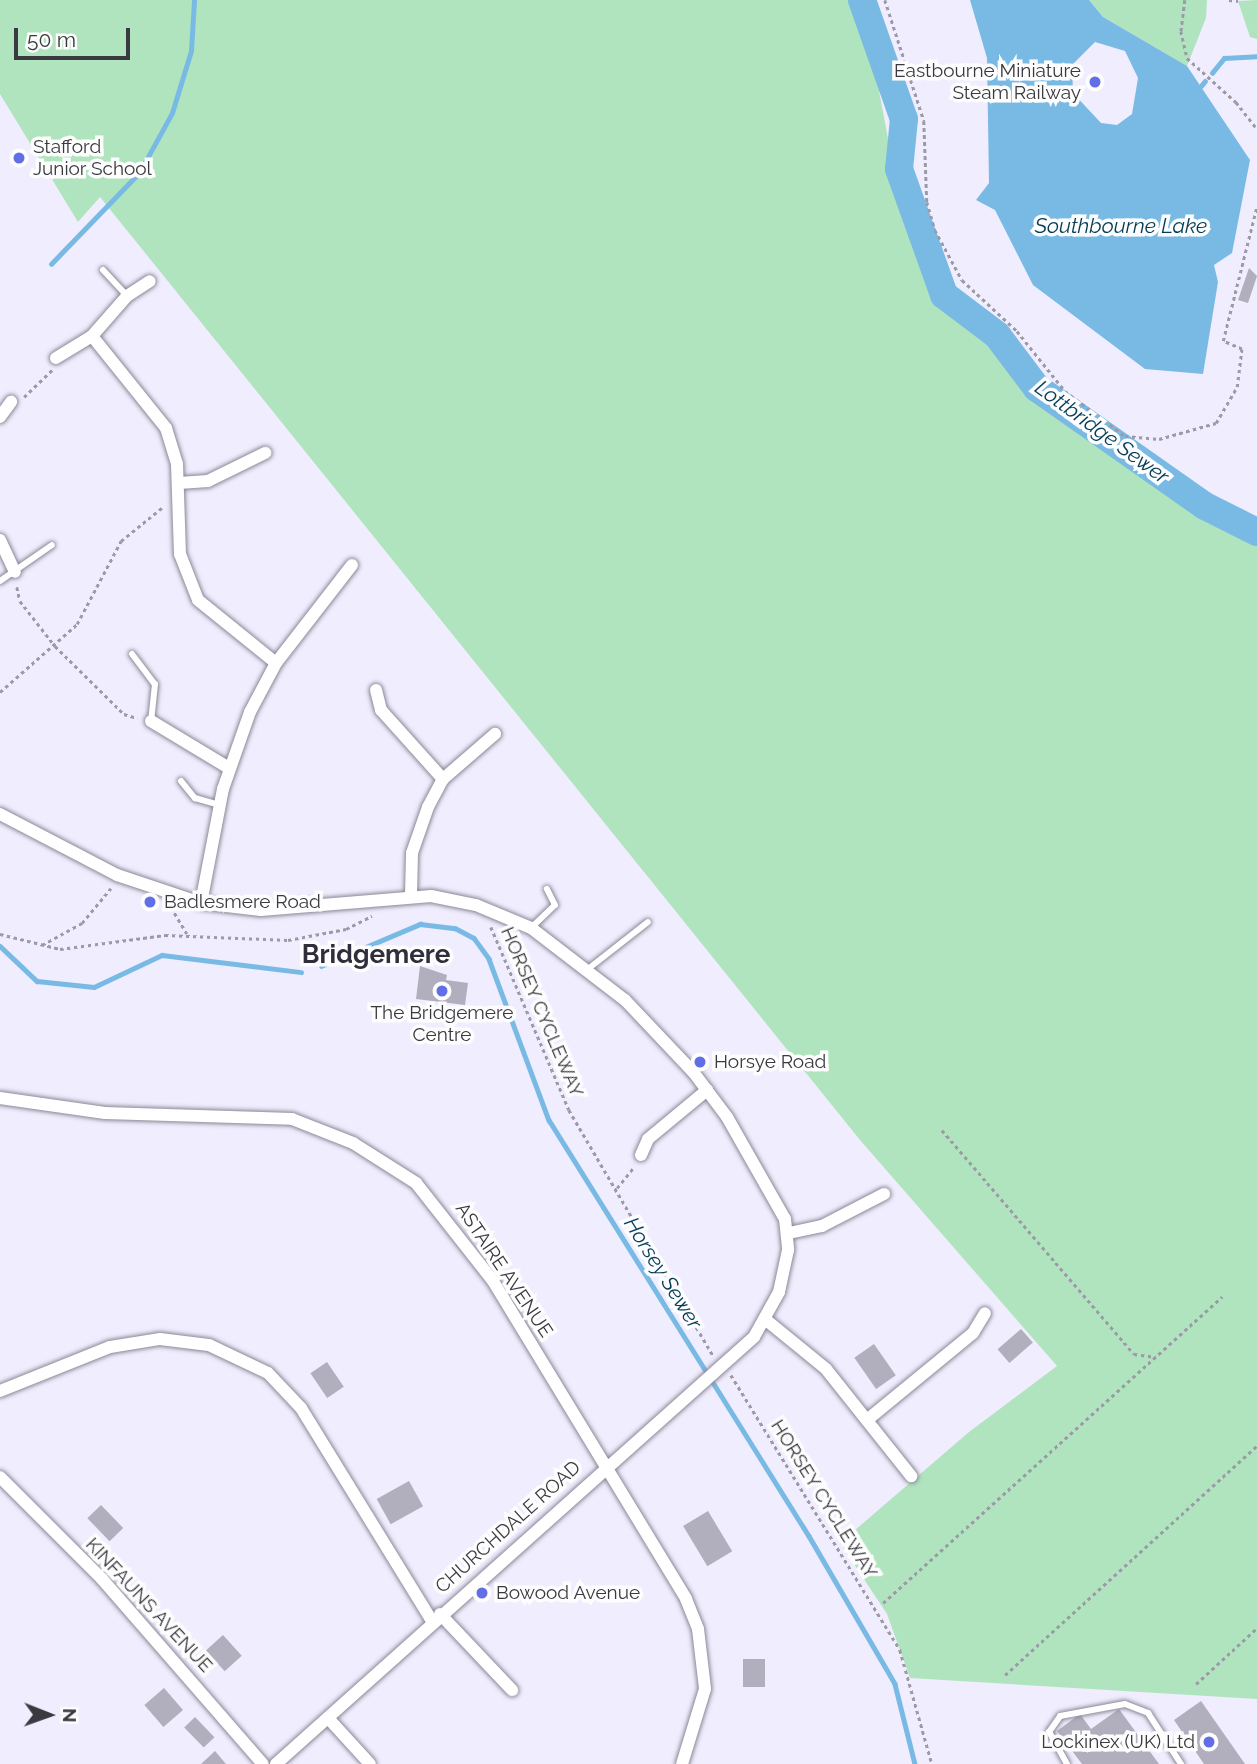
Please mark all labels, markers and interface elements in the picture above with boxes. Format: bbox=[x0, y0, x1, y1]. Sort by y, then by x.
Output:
scale bar bbox=[18, 14, 133, 58]
text: 50 m bbox=[27, 27, 76, 52]
place label: Eastbourne Miniature Steam Railway bbox=[894, 60, 1081, 104]
marker: Eastbourne Miniature Steam Railway bbox=[1087, 74, 1103, 90]
place label: Stafford Junior School bbox=[33, 136, 152, 180]
marker: Stafford Junior School bbox=[11, 150, 27, 166]
water label: Southbourne Lake bbox=[1035, 213, 1207, 239]
water label: Lottbridge Sewer bbox=[1030, 375, 1174, 489]
place label: Badlesmere Road bbox=[164, 891, 321, 913]
marker: Badlesmere Road bbox=[142, 894, 158, 910]
street label: HORSEY CYCLEWAY bbox=[496, 923, 588, 1101]
district label: Bridgemere bbox=[302, 939, 450, 971]
marker: The Bridgemere Centre bbox=[434, 983, 450, 999]
place label: The Bridgemere Centre bbox=[371, 1002, 513, 1046]
place label: Horsye Road bbox=[714, 1051, 826, 1073]
marker: Horsye Road bbox=[692, 1054, 708, 1070]
street label: ASTAIRE AVENUE bbox=[450, 1198, 558, 1342]
water label: Horsey Sewer bbox=[619, 1212, 707, 1334]
street label: HORSEY CYCLEWAY bbox=[766, 1415, 882, 1583]
street label: CHURCHDALE ROAD bbox=[431, 1456, 585, 1598]
street label: KINFAUNS AVENUE bbox=[81, 1533, 217, 1677]
place label: Bowood Avenue bbox=[496, 1582, 641, 1604]
marker: Bowood Avenue bbox=[474, 1585, 490, 1601]
north arrow bbox=[14, 1680, 84, 1750]
text: N bbox=[59, 1708, 81, 1723]
place label: Lockinex (UK) Ltd bbox=[1041, 1731, 1195, 1753]
marker: Lockinex (UK) Ltd bbox=[1201, 1734, 1217, 1750]

